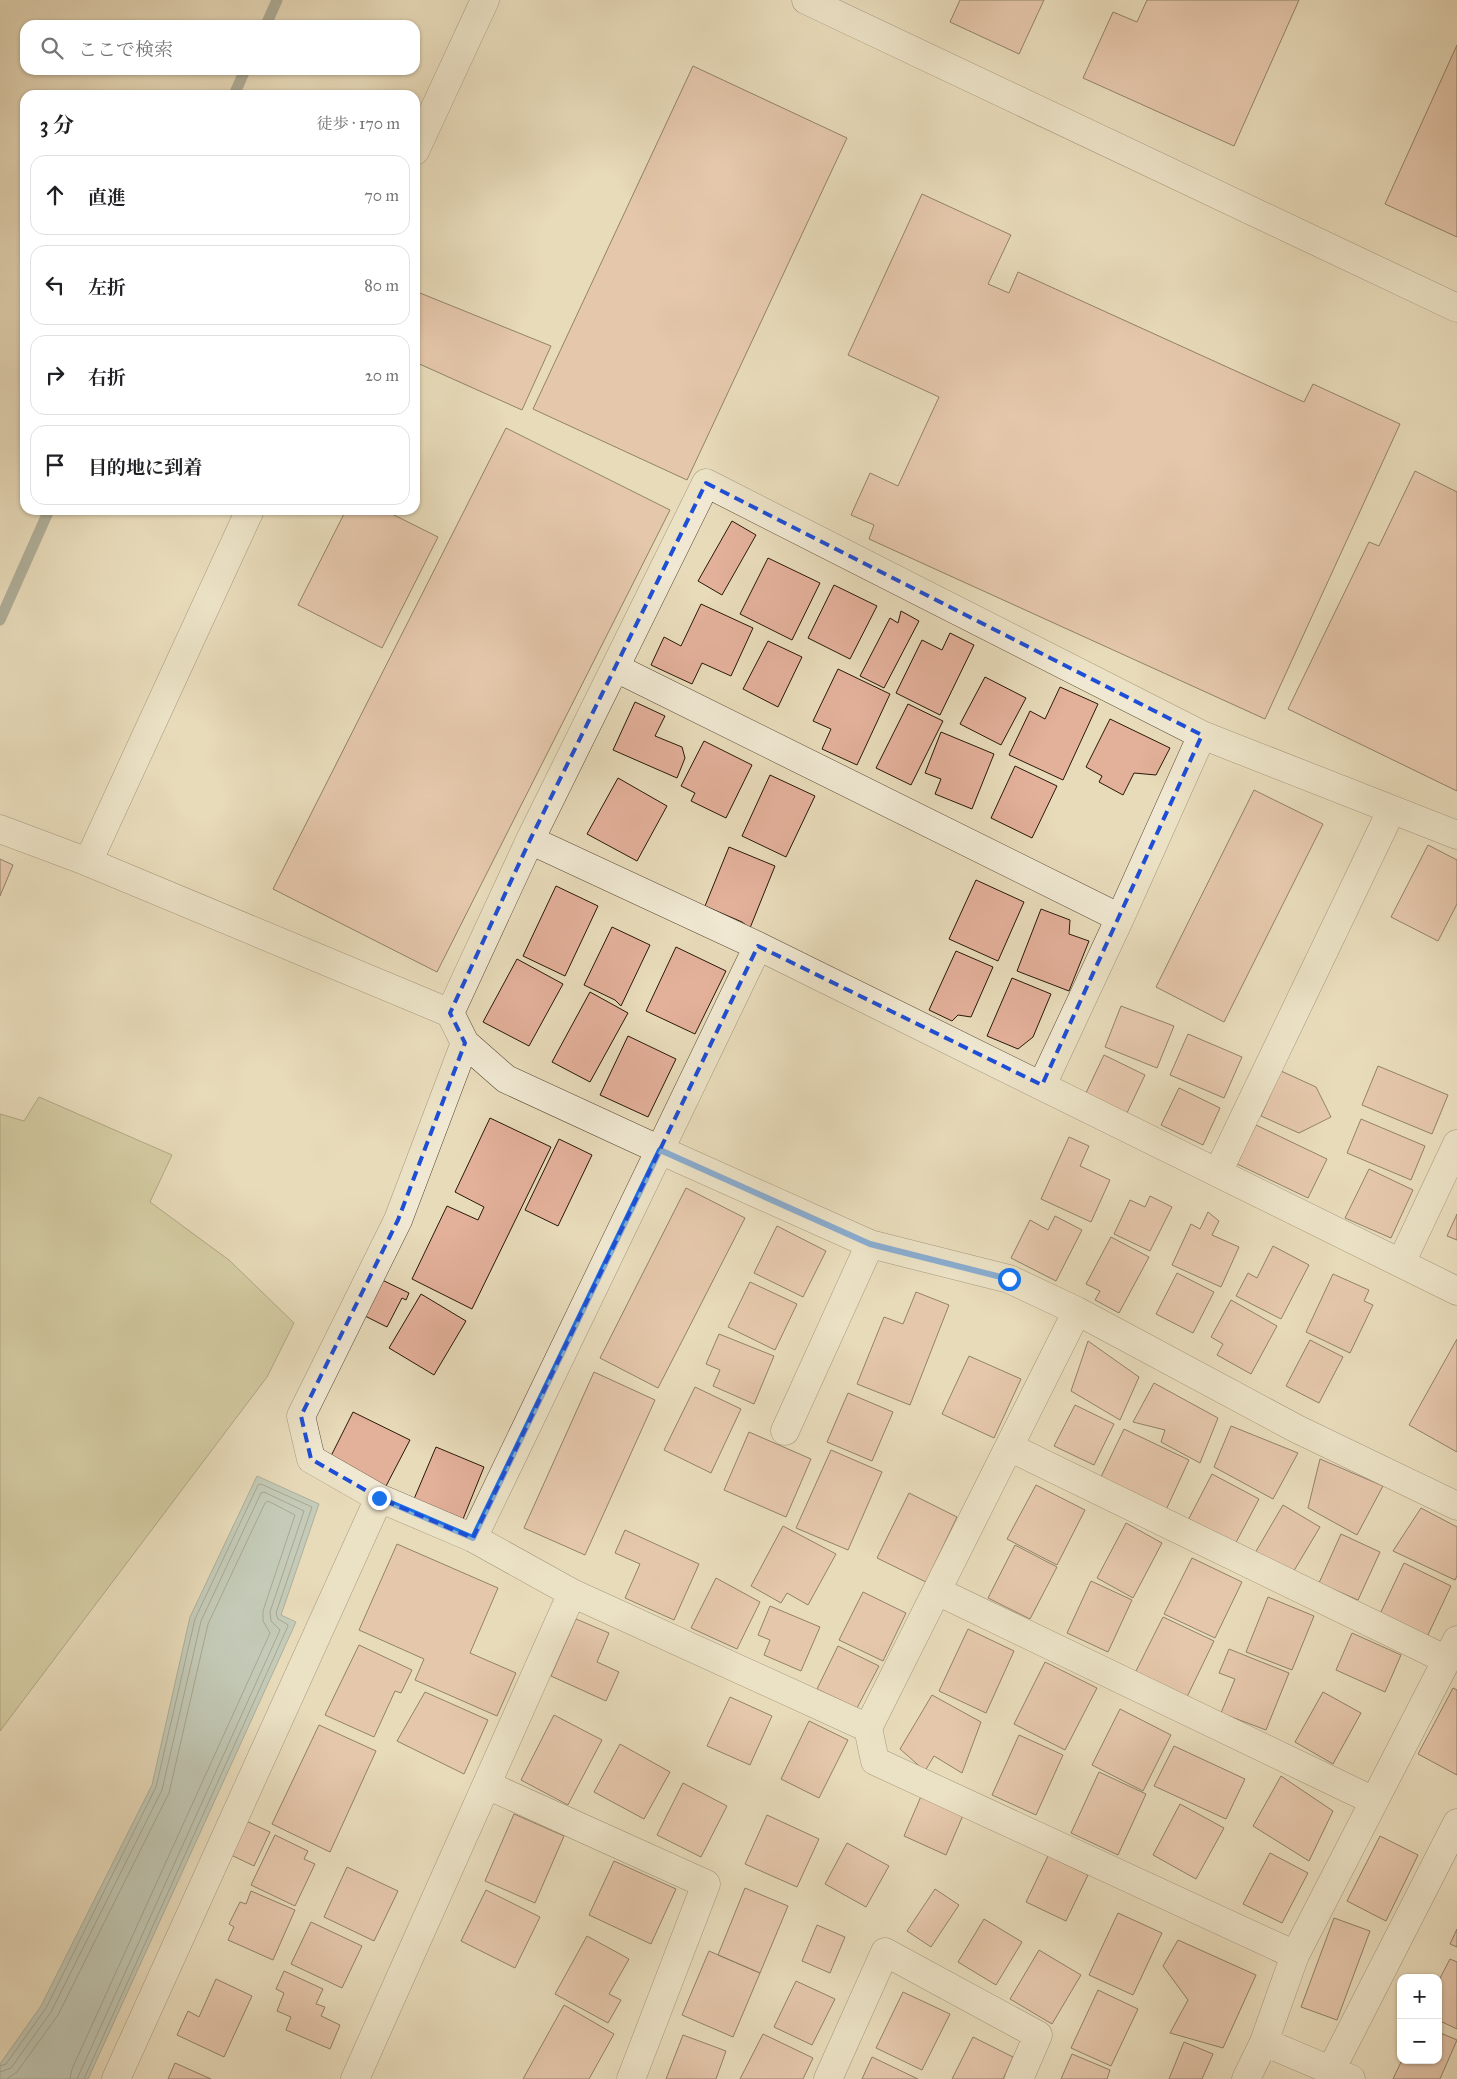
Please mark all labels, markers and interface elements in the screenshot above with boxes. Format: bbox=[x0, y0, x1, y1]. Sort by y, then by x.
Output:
search box bbox=[20, 20, 420, 75]
icon: search bbox=[38, 34, 66, 62]
text: ここで検索 bbox=[78, 38, 173, 61]
text: 3 分 bbox=[40, 112, 74, 138]
text: 徒歩 · 170 m bbox=[317, 114, 400, 133]
icon: ahead bbox=[41, 181, 69, 209]
text: 直進 bbox=[88, 186, 126, 209]
text: 70 m bbox=[364, 186, 399, 205]
icon: left bbox=[41, 271, 69, 299]
text: 左折 bbox=[88, 276, 126, 299]
text: 80 m bbox=[364, 276, 399, 295]
icon: right bbox=[41, 361, 69, 389]
text: 右折 bbox=[88, 366, 126, 389]
text: 20 m bbox=[365, 366, 399, 385]
icon: arrive bbox=[41, 451, 69, 479]
text: 目的地に到着 bbox=[88, 456, 202, 479]
route start bbox=[998, 1268, 1021, 1291]
route end bbox=[368, 1487, 391, 1510]
map controls bbox=[1397, 1974, 1442, 2064]
button: + bbox=[1397, 1974, 1442, 2019]
button: − bbox=[1397, 2019, 1442, 2064]

